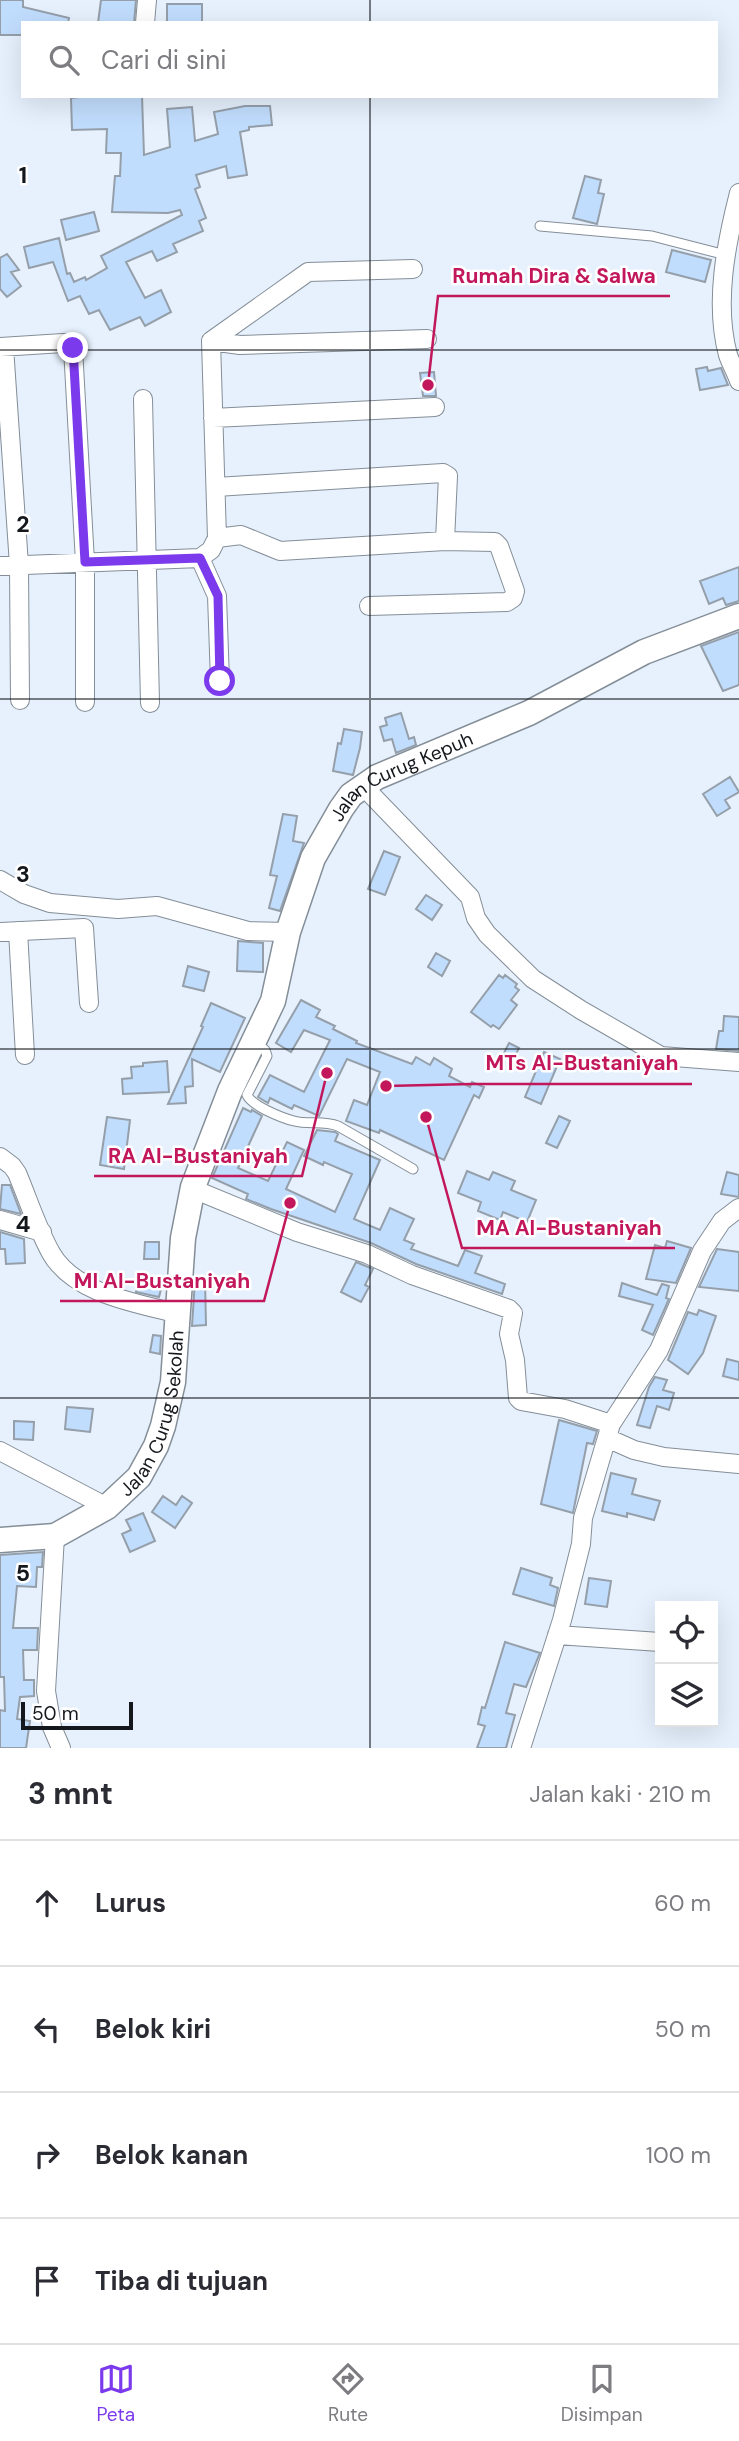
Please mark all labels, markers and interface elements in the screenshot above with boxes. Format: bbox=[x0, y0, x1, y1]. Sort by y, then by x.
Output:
search box bbox=[21, 21, 718, 98]
icon: search bbox=[45, 41, 83, 79]
text: Cari di sini bbox=[101, 43, 226, 77]
text: 1 bbox=[19, 160, 27, 190]
callout: Rumah Dira & Salwa bbox=[438, 254, 670, 296]
text: Rumah Dira & Salwa bbox=[452, 262, 656, 290]
route end bbox=[57, 332, 88, 363]
text: 2 bbox=[16, 509, 30, 539]
route start bbox=[204, 665, 235, 696]
street label: Jalan Curug Kepuh bbox=[324, 726, 476, 826]
text: 3 bbox=[16, 859, 30, 889]
callout: MTs Al-Bustaniyah bbox=[471, 1042, 692, 1084]
text: MTs Al-Bustaniyah bbox=[486, 1049, 678, 1077]
callout: RA Al-Bustaniyah bbox=[94, 1134, 302, 1176]
text: RA Al-Bustaniyah bbox=[108, 1142, 288, 1170]
callout: MA Al-Bustaniyah bbox=[462, 1206, 675, 1248]
text: 4 bbox=[16, 1209, 31, 1239]
text: MA Al-Bustaniyah bbox=[476, 1214, 662, 1242]
callout: MI Al-Bustaniyah bbox=[60, 1259, 264, 1301]
text: MI Al-Bustaniyah bbox=[74, 1267, 250, 1295]
street label: Jalan Curug Sekolah bbox=[114, 1329, 189, 1502]
text: 5 bbox=[16, 1558, 30, 1588]
map controls bbox=[655, 1601, 718, 1727]
button: locate bbox=[655, 1601, 718, 1664]
button: layers bbox=[655, 1664, 718, 1727]
scale bar bbox=[21, 1699, 133, 1731]
text: 50 m bbox=[32, 1701, 79, 1726]
text: 3 mnt bbox=[28, 1774, 113, 1813]
text: Jalan kaki · 210 m bbox=[529, 1779, 711, 1809]
icon: ahead bbox=[28, 1884, 66, 1922]
text: Lurus bbox=[95, 1886, 166, 1920]
text: 60 m bbox=[654, 1888, 711, 1918]
icon: left bbox=[28, 2010, 66, 2048]
text: Belok kiri bbox=[95, 2012, 211, 2046]
text: 50 m bbox=[655, 2014, 711, 2044]
icon: right bbox=[28, 2136, 66, 2174]
text: Belok kanan bbox=[95, 2138, 248, 2172]
text: 100 m bbox=[646, 2140, 711, 2170]
icon: arrive bbox=[28, 2262, 66, 2300]
text: Tiba di tujuan bbox=[95, 2264, 268, 2298]
tab: Peta bbox=[96, 2360, 135, 2427]
tab: Rute bbox=[328, 2360, 368, 2427]
tab: Disimpan bbox=[561, 2360, 643, 2427]

